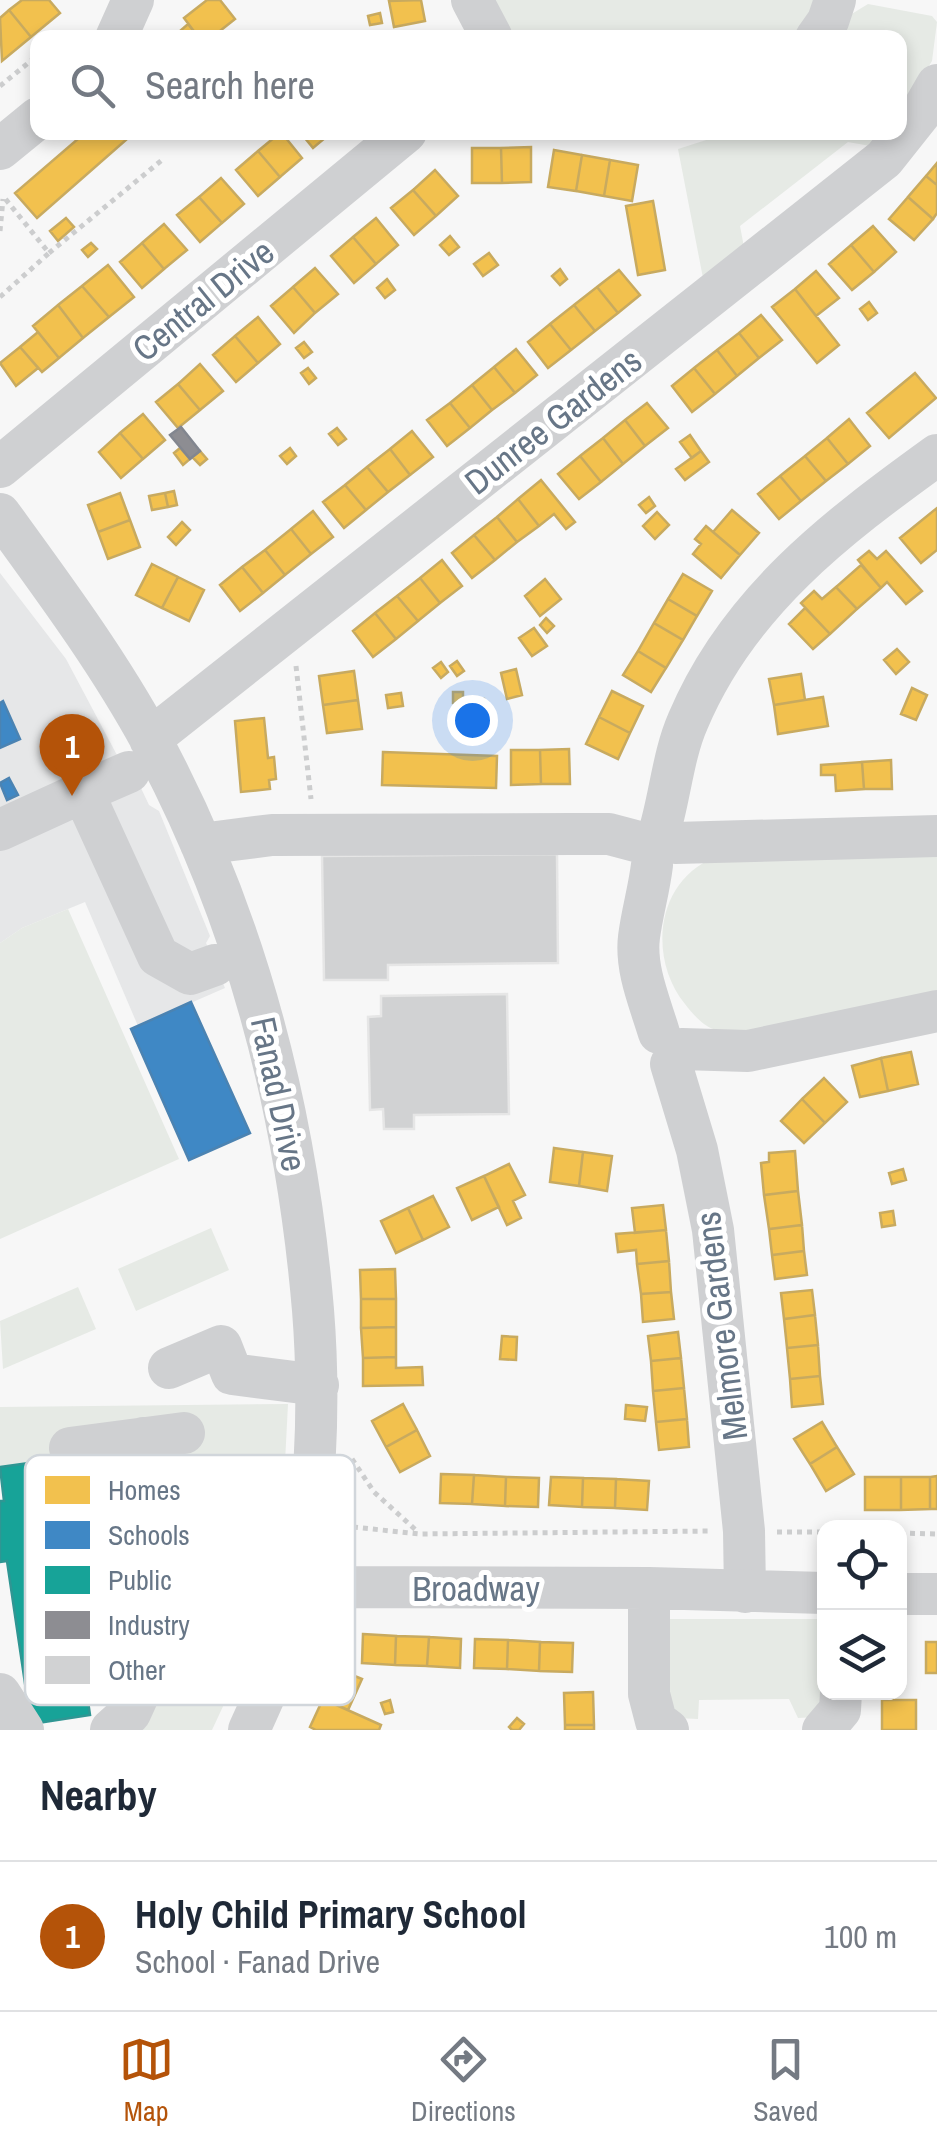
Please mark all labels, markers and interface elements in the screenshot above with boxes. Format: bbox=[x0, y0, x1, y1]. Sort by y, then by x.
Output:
search box bbox=[30, 30, 907, 140]
icon: search bbox=[65, 58, 120, 113]
text: Search here bbox=[145, 60, 315, 111]
street label: Central Drive bbox=[123, 229, 283, 371]
street label: Dunree Gardens bbox=[455, 337, 651, 505]
your location bbox=[447, 695, 498, 746]
pin: 1 bbox=[40, 714, 104, 796]
street label: Fanad Drive bbox=[240, 1013, 318, 1175]
street label: Melmore Gardens bbox=[684, 1209, 758, 1443]
legend bbox=[25, 1455, 355, 1705]
text: Homes bbox=[108, 1471, 181, 1509]
text: Schools bbox=[108, 1516, 190, 1554]
map controls bbox=[817, 1520, 907, 1700]
button: locate bbox=[817, 1520, 907, 1610]
text: Public bbox=[108, 1561, 172, 1599]
street label: Broadway bbox=[412, 1565, 540, 1612]
text: Industry bbox=[108, 1606, 190, 1644]
button: layers bbox=[817, 1610, 907, 1700]
text: Other bbox=[108, 1651, 166, 1689]
text: Nearby bbox=[40, 1767, 157, 1823]
text: Holy Child Primary School bbox=[135, 1889, 526, 1940]
text: 1 bbox=[65, 1915, 80, 1958]
text: 100 m bbox=[824, 1915, 897, 1958]
text: School · Fanad Drive bbox=[135, 1940, 380, 1983]
tab: Map bbox=[119, 2032, 174, 2130]
tab: Directions bbox=[411, 2032, 516, 2130]
tab: Saved bbox=[753, 2032, 818, 2130]

